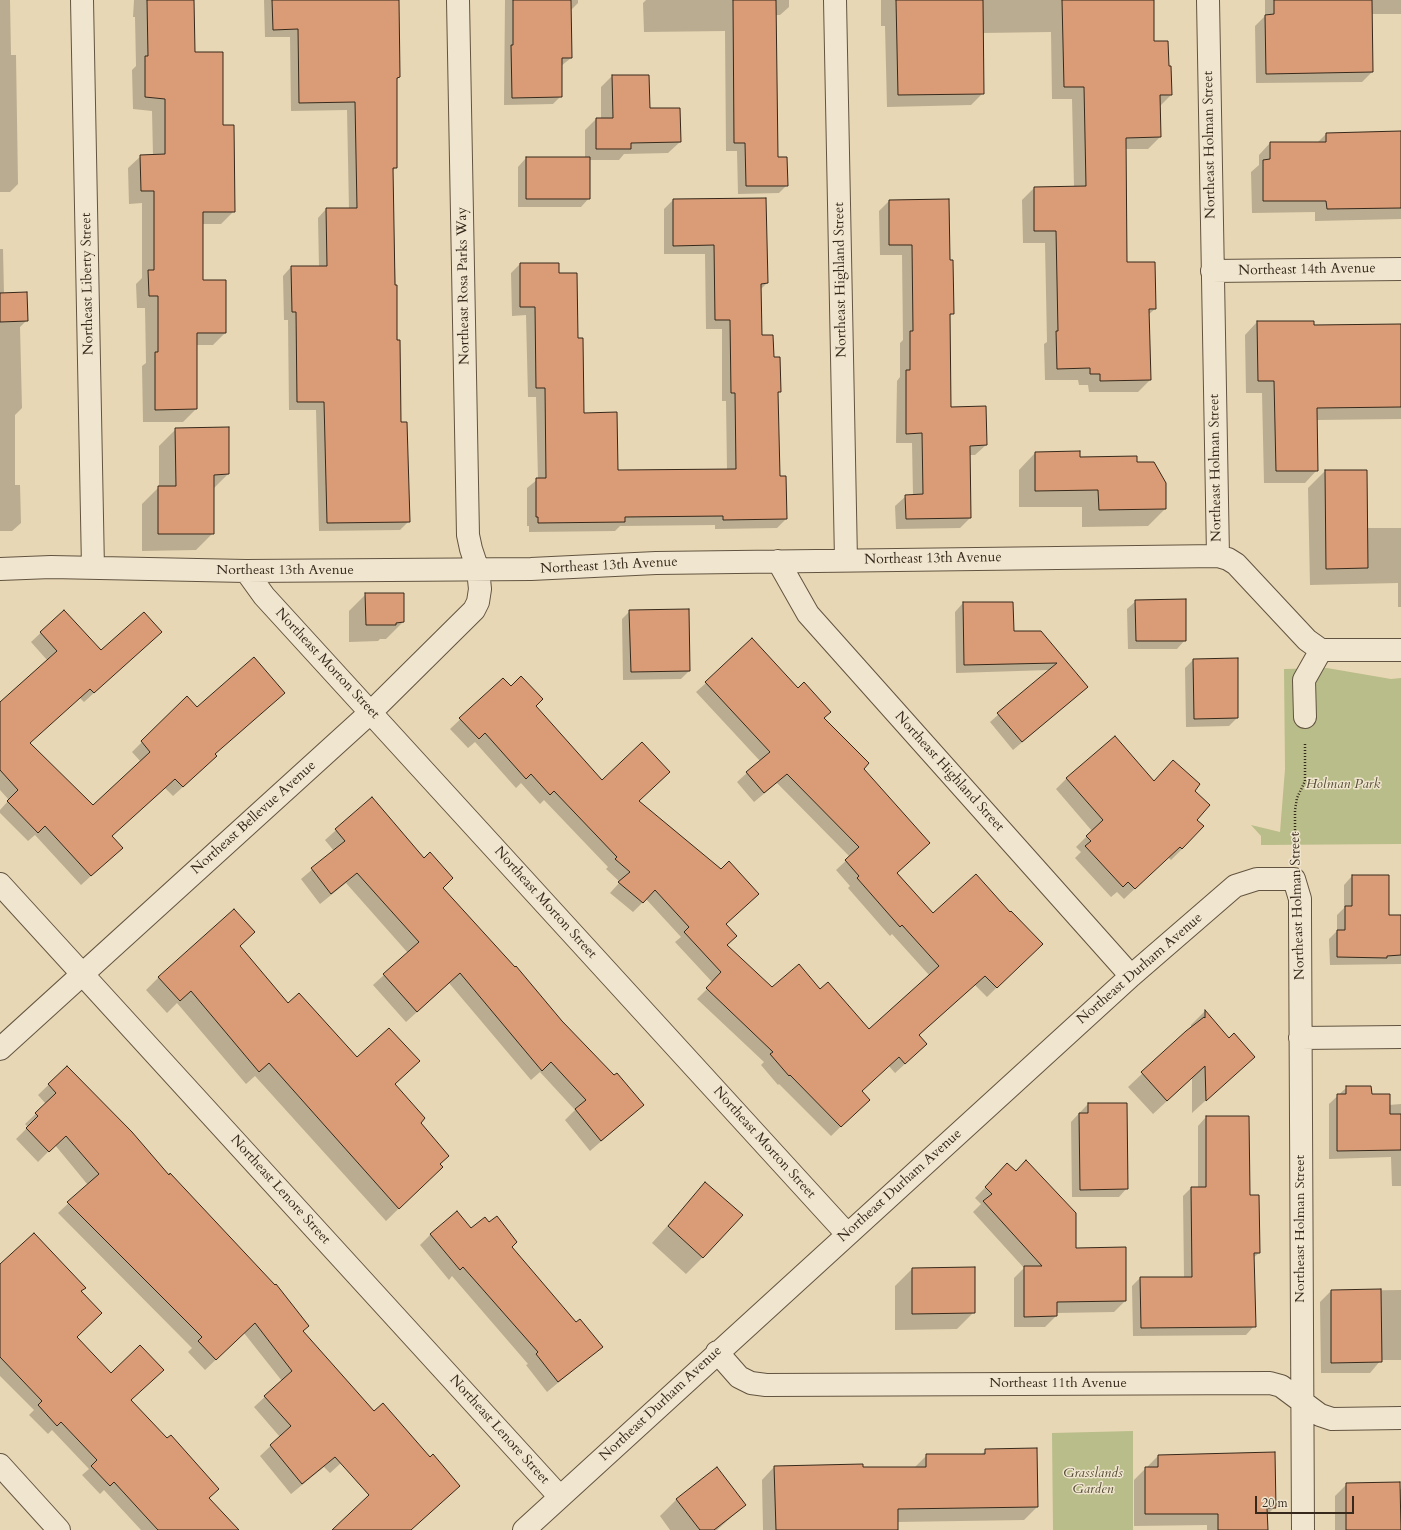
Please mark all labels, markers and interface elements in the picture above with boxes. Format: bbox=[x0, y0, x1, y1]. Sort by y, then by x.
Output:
street label: Northeast Holman Street bbox=[1200, 71, 1220, 219]
street label: Northeast Highland Street bbox=[831, 202, 851, 358]
street label: Northeast Rosa Parks Way bbox=[454, 207, 474, 365]
street label: Northeast Liberty Street bbox=[78, 213, 98, 355]
street label: Northeast 14th Avenue bbox=[1238, 260, 1376, 280]
street label: Northeast Holman Street bbox=[1206, 394, 1226, 542]
street label: Northeast 13th Avenue bbox=[864, 549, 1002, 569]
street label: Northeast 13th Avenue bbox=[540, 554, 678, 578]
street label: Northeast 13th Avenue bbox=[216, 563, 354, 579]
street label: Northeast Morton Street bbox=[271, 605, 383, 723]
street label: Northeast Highland Street bbox=[891, 709, 1007, 835]
street label: Northeast Bellevue Avenue bbox=[188, 758, 320, 878]
park label: Holman Park bbox=[1306, 777, 1380, 793]
street label: Northeast Holman Street bbox=[1287, 832, 1309, 980]
street label: Northeast Morton Street bbox=[490, 843, 600, 963]
street label: Northeast Durham Avenue bbox=[1074, 910, 1206, 1028]
street label: Northeast Morton Street bbox=[709, 1083, 819, 1203]
street label: Northeast Durham Avenue bbox=[835, 1126, 965, 1246]
street label: Northeast Lenore Street bbox=[226, 1132, 334, 1248]
street label: Northeast Holman Street bbox=[1293, 1155, 1309, 1303]
street label: Northeast Durham Avenue bbox=[596, 1343, 726, 1465]
street label: Northeast Lenore Street bbox=[445, 1372, 553, 1488]
street label: Northeast 11th Avenue bbox=[989, 1376, 1127, 1392]
park label: Grasslands Garden bbox=[1063, 1466, 1123, 1498]
scale bar bbox=[1257, 1488, 1356, 1514]
text: 20 m bbox=[1262, 1495, 1288, 1511]

